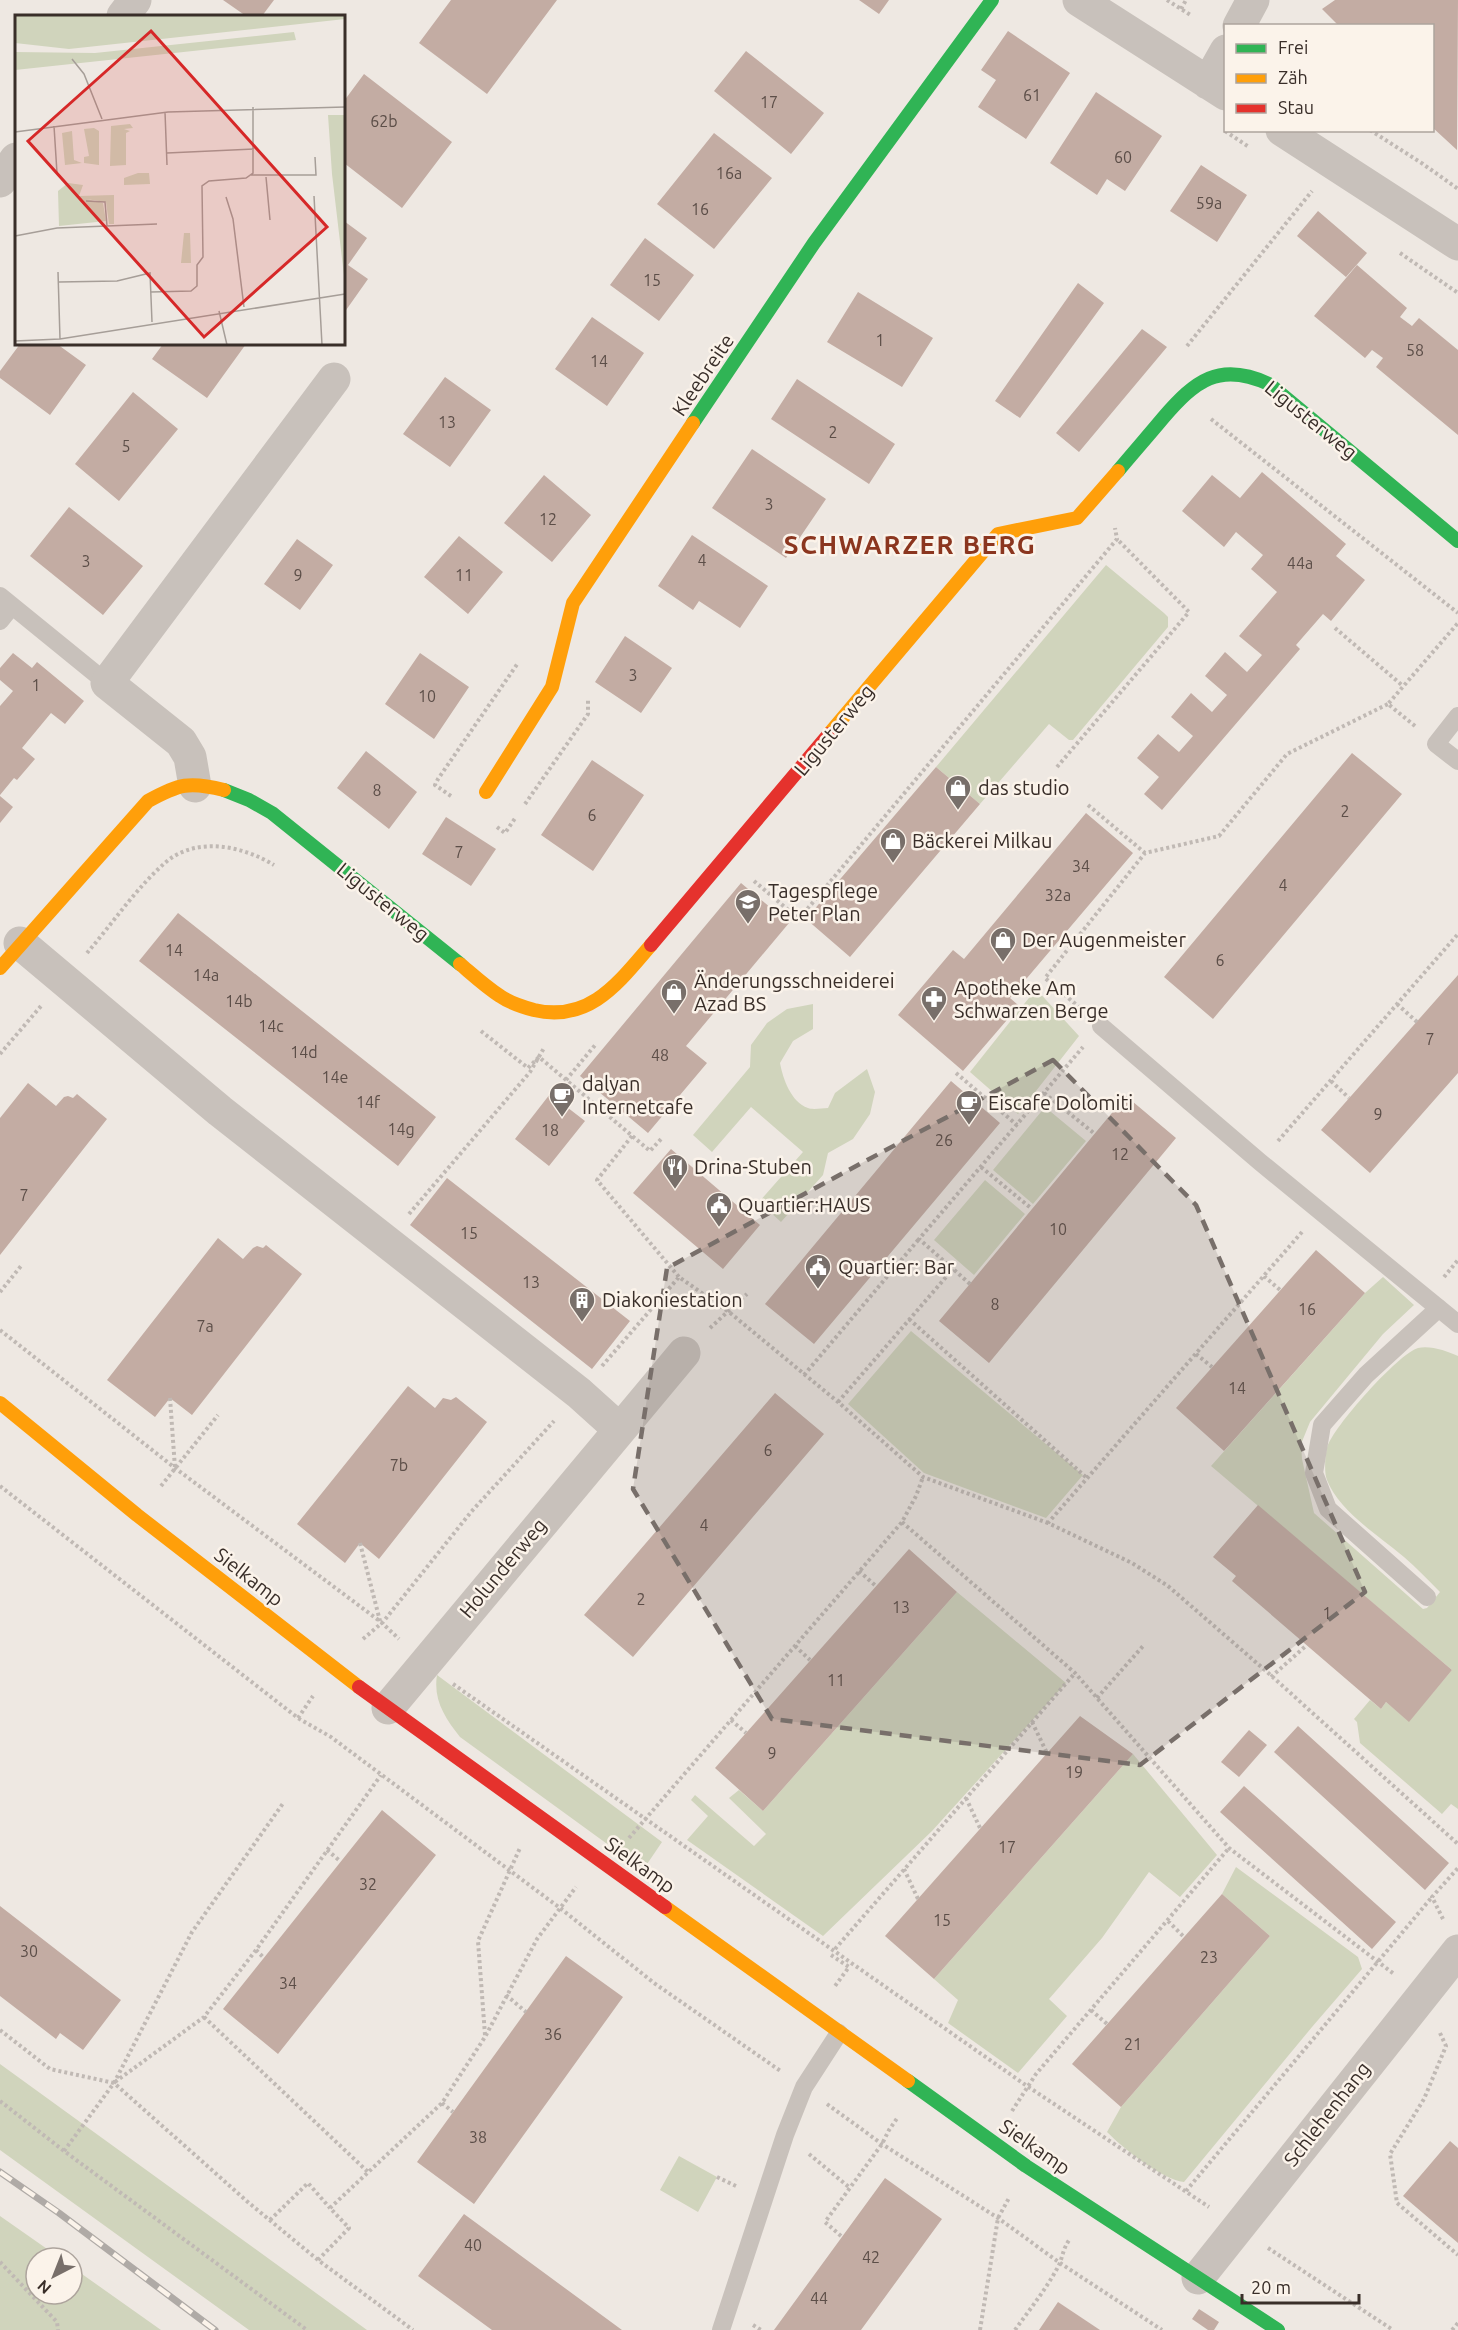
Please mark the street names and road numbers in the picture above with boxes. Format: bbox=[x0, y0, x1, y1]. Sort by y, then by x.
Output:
street label: Kleebreite bbox=[667, 330, 738, 420]
street label: Ligusterweg bbox=[1261, 376, 1362, 464]
street label: Ligusterweg bbox=[789, 680, 878, 780]
street label: Ligusterweg bbox=[333, 858, 434, 946]
street label: Holunderweg bbox=[454, 1513, 551, 1622]
street label: Sielkamp bbox=[210, 1543, 288, 1611]
street label: Sielkamp bbox=[601, 1832, 680, 1898]
street label: Schlehenhang bbox=[1279, 2057, 1374, 2170]
street label: Sielkamp bbox=[996, 2114, 1075, 2179]

